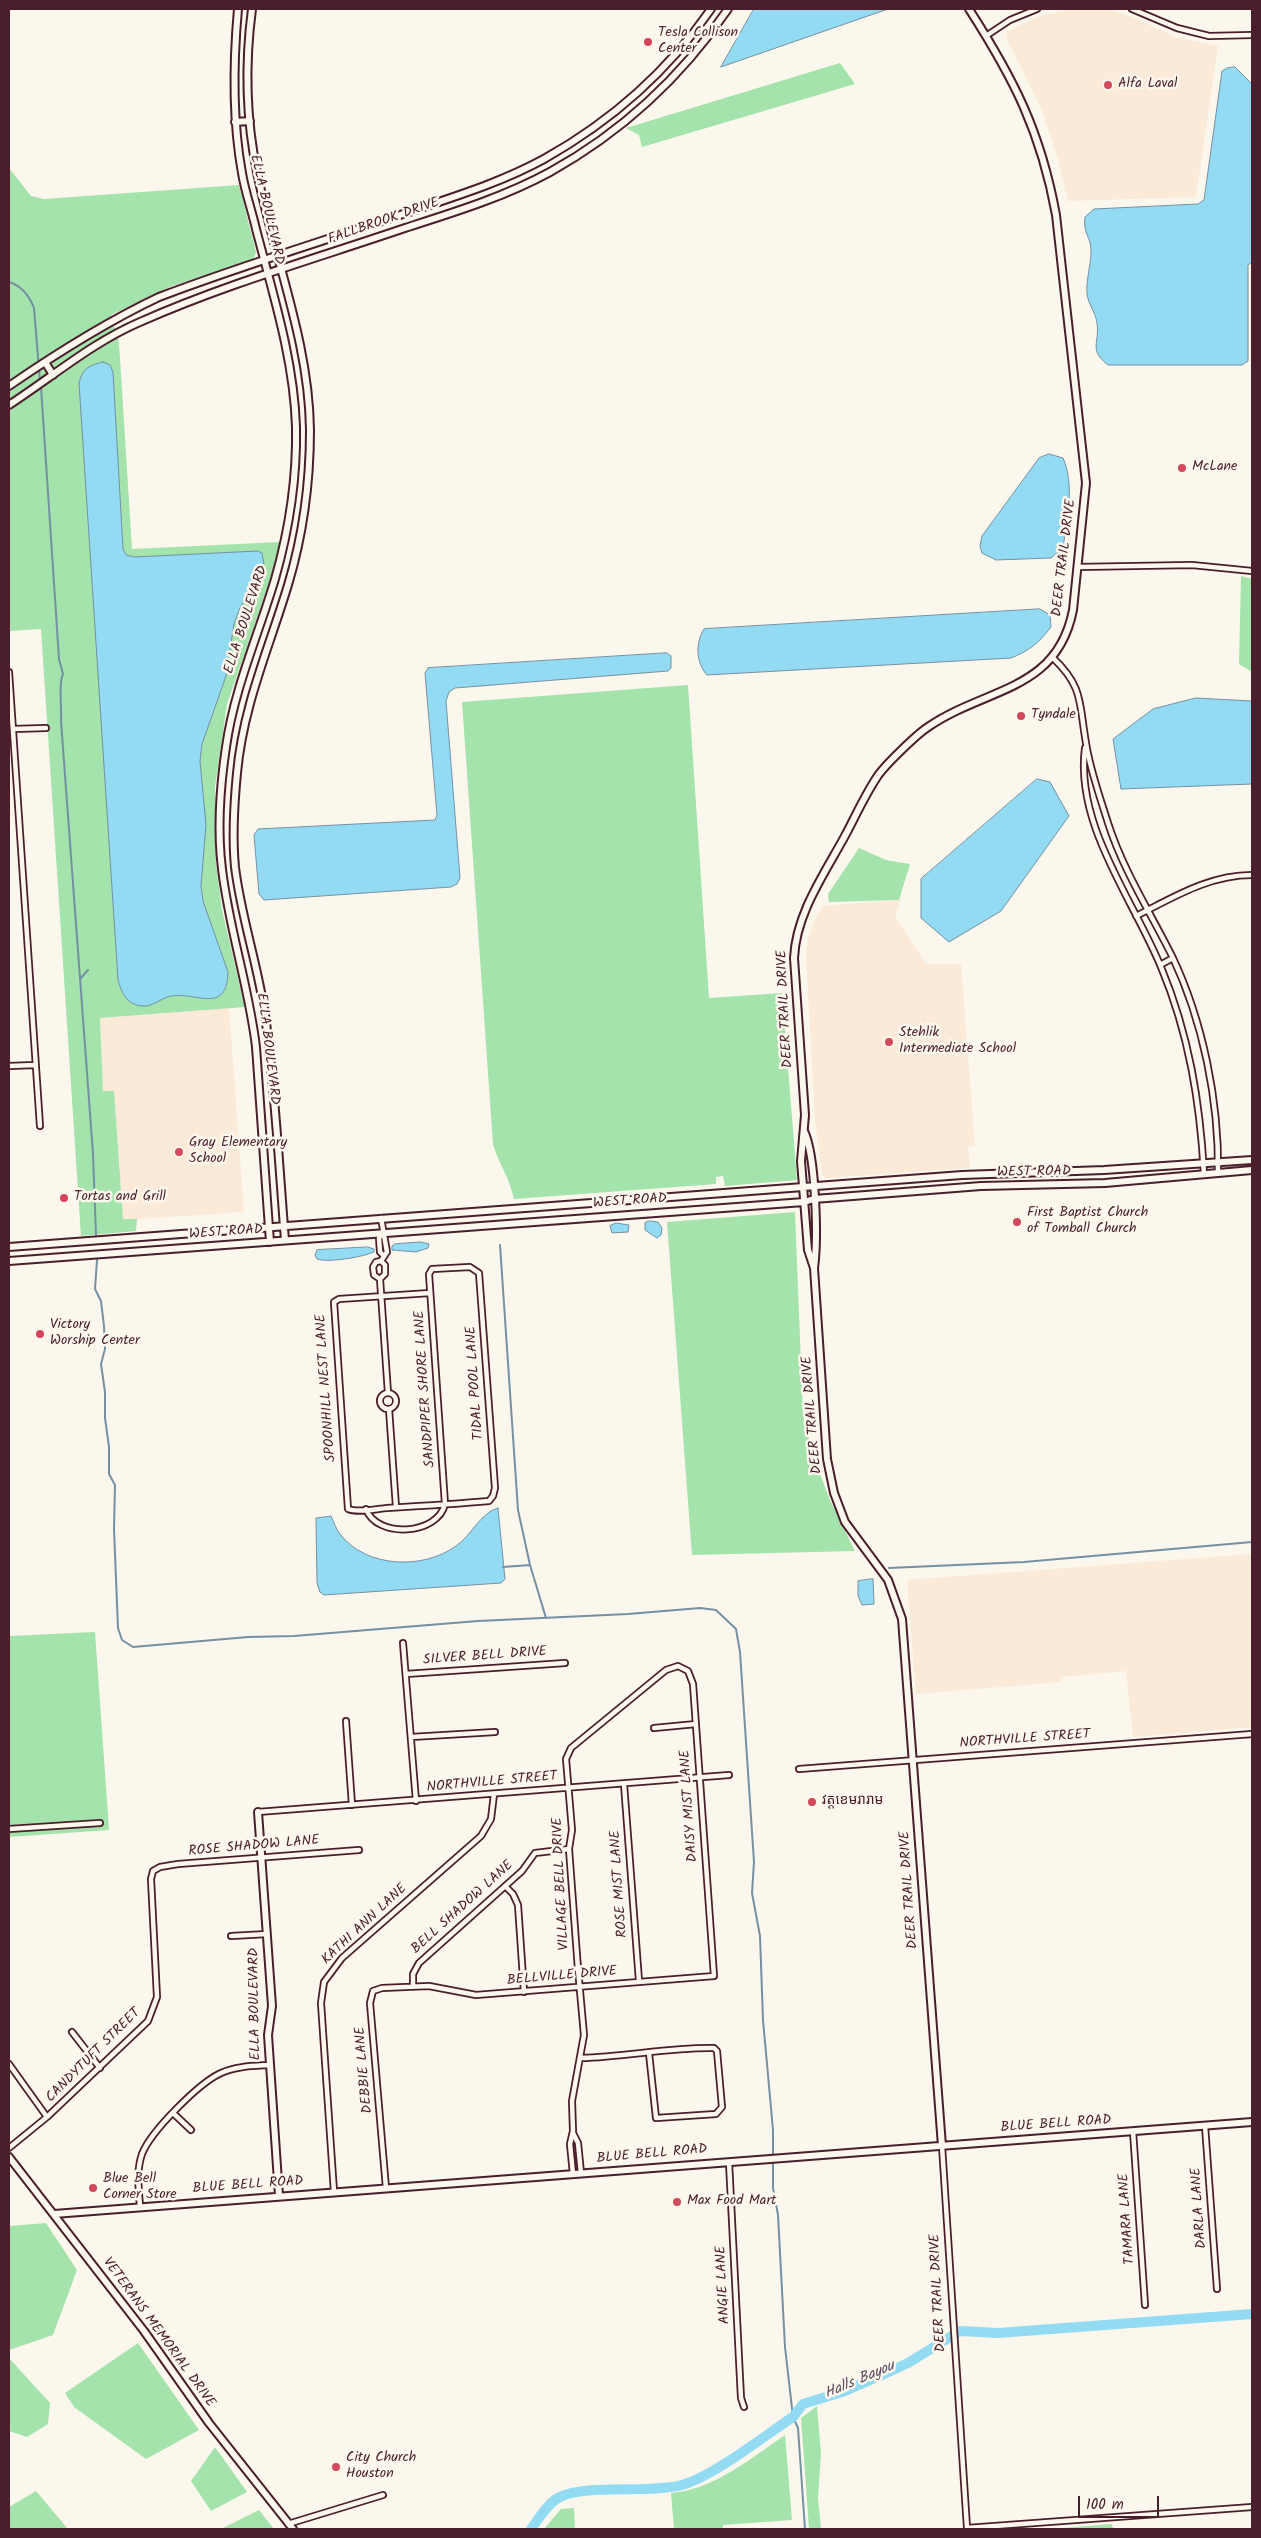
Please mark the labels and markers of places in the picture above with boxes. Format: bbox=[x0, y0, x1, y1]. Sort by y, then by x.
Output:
place label: Tesla Collison Center bbox=[658, 26, 738, 58]
marker: Tesla Collison Center bbox=[642, 36, 654, 48]
place label: Alfa Laval bbox=[1118, 77, 1177, 93]
marker: Alfa Laval bbox=[1102, 79, 1114, 91]
place label: McLane bbox=[1192, 460, 1237, 476]
marker: McLane bbox=[1176, 462, 1188, 474]
place label: Tyndale bbox=[1031, 708, 1076, 724]
marker: Tyndale bbox=[1015, 710, 1027, 722]
place label: Stehlik Intermediate School bbox=[899, 1026, 1016, 1058]
marker: Stehlik Intermediate School bbox=[883, 1036, 895, 1048]
place label: Gray Elementary School bbox=[189, 1136, 287, 1168]
marker: Gray Elementary School bbox=[173, 1146, 185, 1158]
place label: Tortas and Grill bbox=[74, 1190, 166, 1206]
marker: Tortas and Grill bbox=[58, 1192, 70, 1204]
place label: First Baptist Church of Tomball Church bbox=[1027, 1206, 1148, 1238]
marker: First Baptist Church of Tomball Church bbox=[1011, 1216, 1023, 1228]
place label: Victory Worship Center bbox=[50, 1318, 140, 1350]
marker: Victory Worship Center bbox=[34, 1328, 46, 1340]
place label: វត្តខេមរារាម bbox=[822, 1794, 883, 1810]
marker: វត្តខេមរារាម bbox=[806, 1796, 818, 1808]
place label: Blue Bell Corner Store bbox=[103, 2172, 176, 2204]
marker: Blue Bell Corner Store bbox=[87, 2182, 99, 2194]
place label: Max Food Mart bbox=[687, 2194, 776, 2210]
marker: Max Food Mart bbox=[671, 2196, 683, 2208]
place label: City Church Houston bbox=[346, 2451, 416, 2484]
marker: City Church Houston bbox=[330, 2461, 342, 2473]

